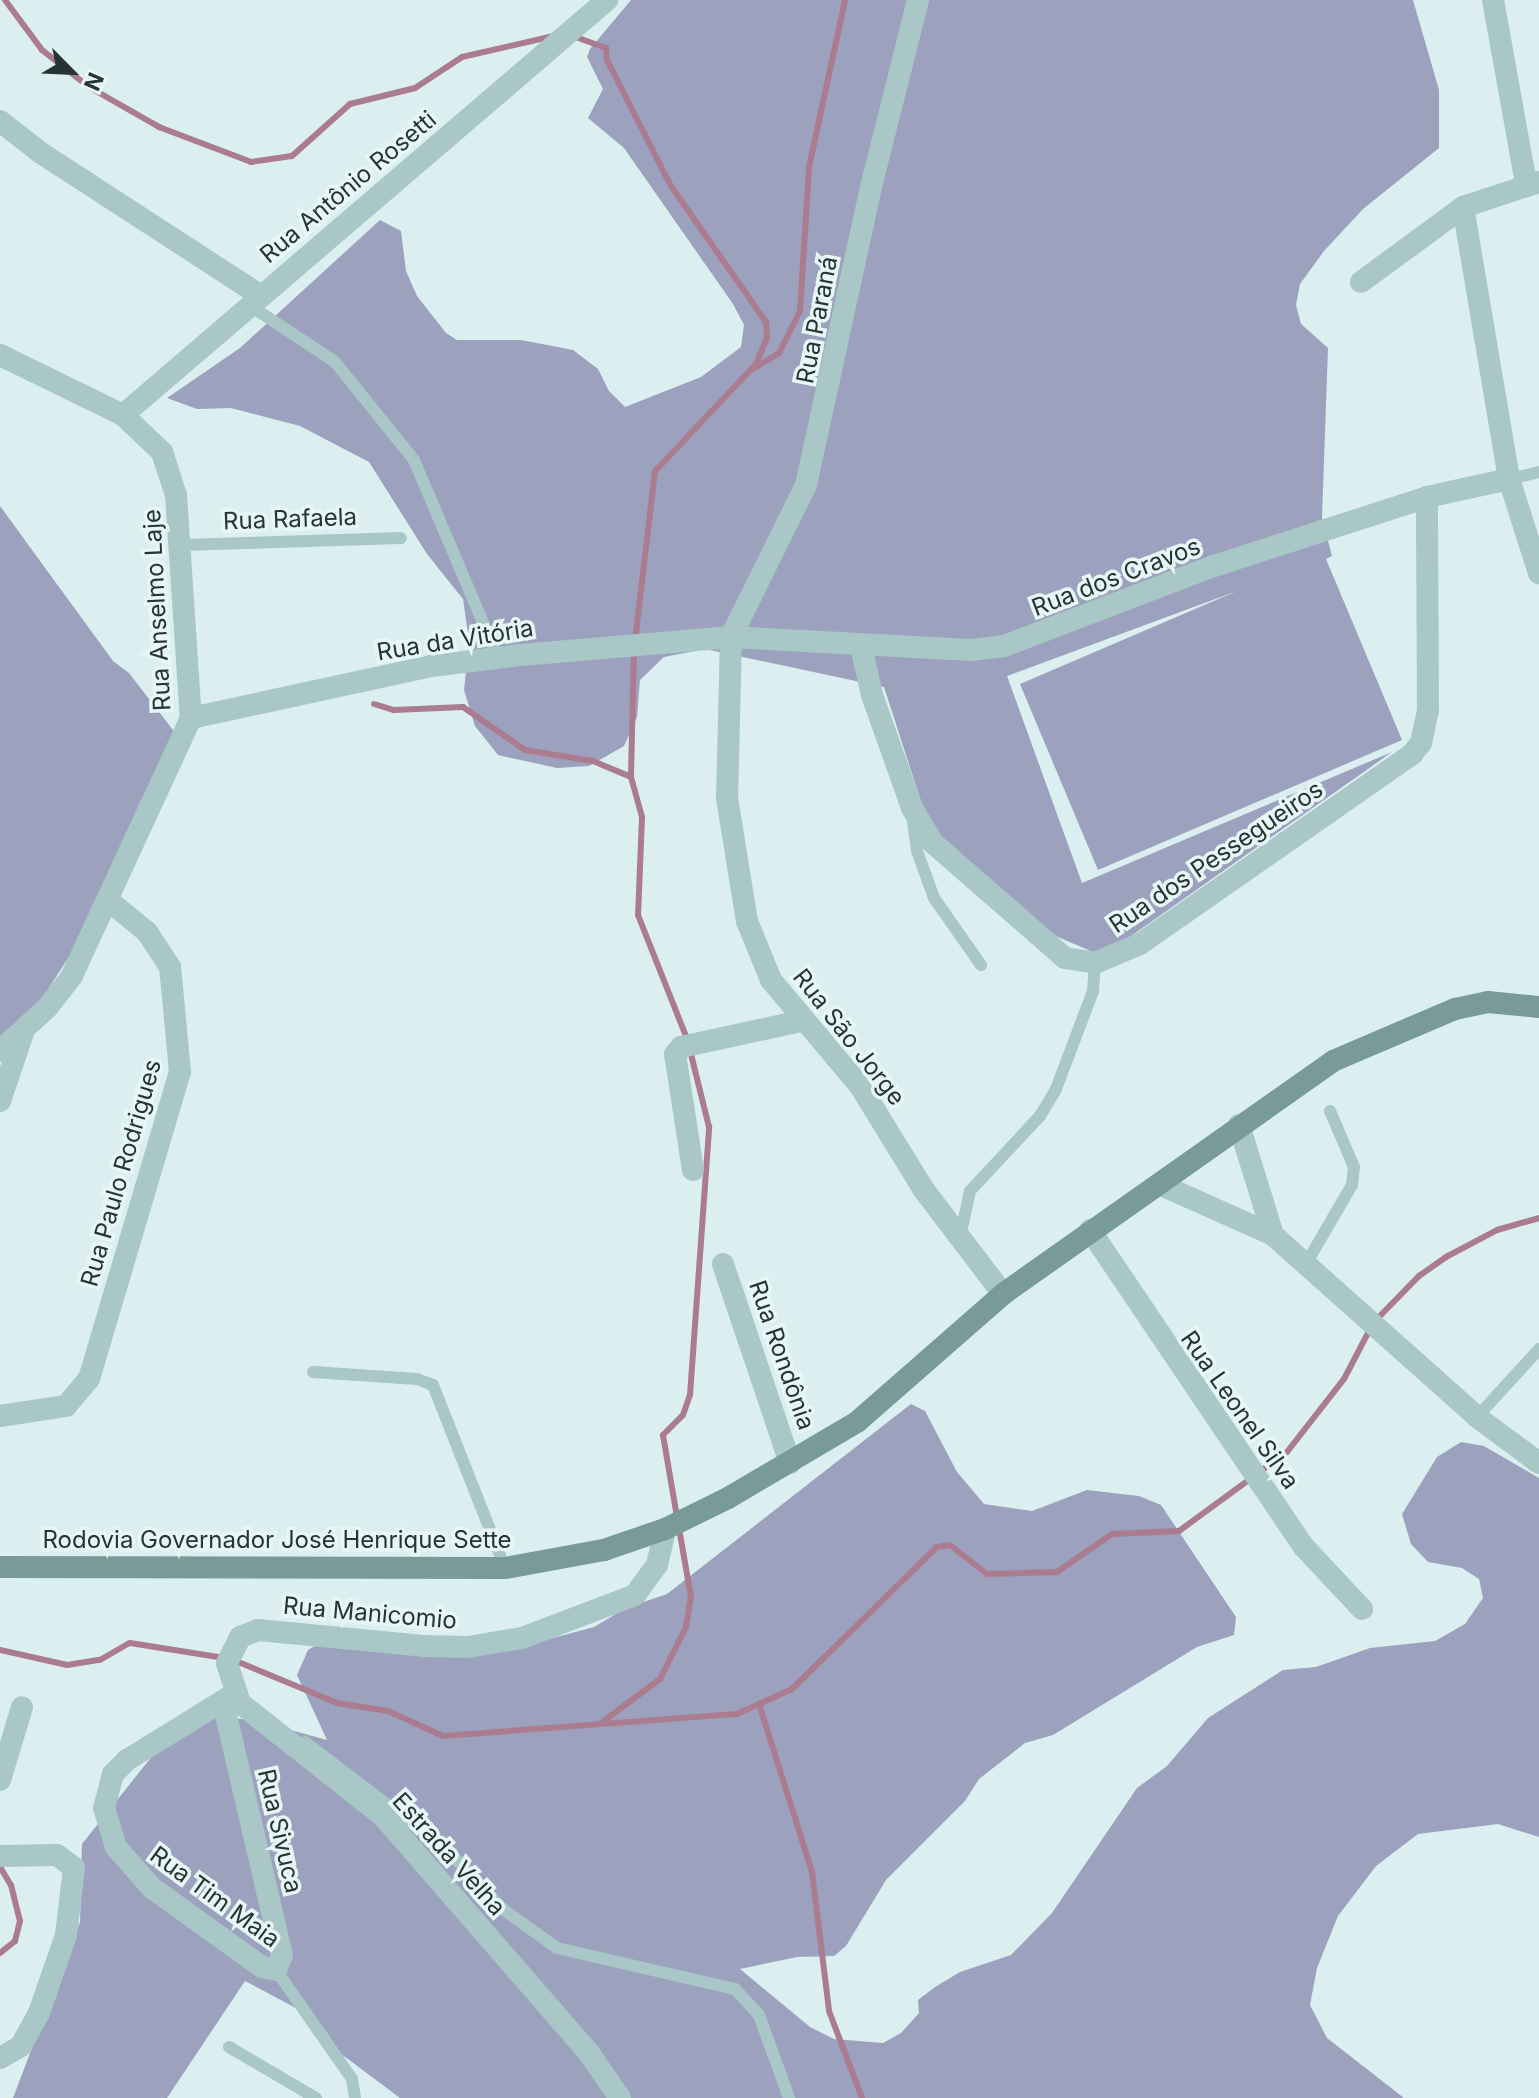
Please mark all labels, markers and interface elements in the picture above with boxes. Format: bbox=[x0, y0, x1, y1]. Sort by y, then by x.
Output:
north arrow bbox=[32, 32, 112, 112]
text: N bbox=[79, 69, 109, 95]
street label: Rua Antônio Rosetti bbox=[254, 105, 442, 269]
street label: Rua Paraná bbox=[791, 254, 843, 386]
street label: Rua Rafaela bbox=[223, 502, 357, 536]
street label: Rua Anselmo Laje bbox=[137, 508, 177, 712]
street label: Rua dos Cravos bbox=[1028, 532, 1204, 622]
street label: Rua da Vitória bbox=[375, 613, 535, 667]
street label: Rua dos Pessegueiros bbox=[1104, 775, 1328, 939]
street label: Rua São Jorge bbox=[787, 963, 911, 1111]
street label: Rua Paulo Rodrigues bbox=[75, 1056, 167, 1290]
street label: Rua Rondônia bbox=[743, 1277, 821, 1433]
street label: Rua Leonel Silva bbox=[1175, 1325, 1305, 1495]
street label: Rodovia Governador José Henrique Sette bbox=[42, 1526, 512, 1554]
street label: Rua Manicomio bbox=[282, 1591, 458, 1635]
street label: Rua Sivuca bbox=[252, 1766, 308, 1896]
street label: Estrada Velha bbox=[386, 1787, 512, 1921]
street label: Rua Tim Maia bbox=[144, 1840, 286, 1954]

